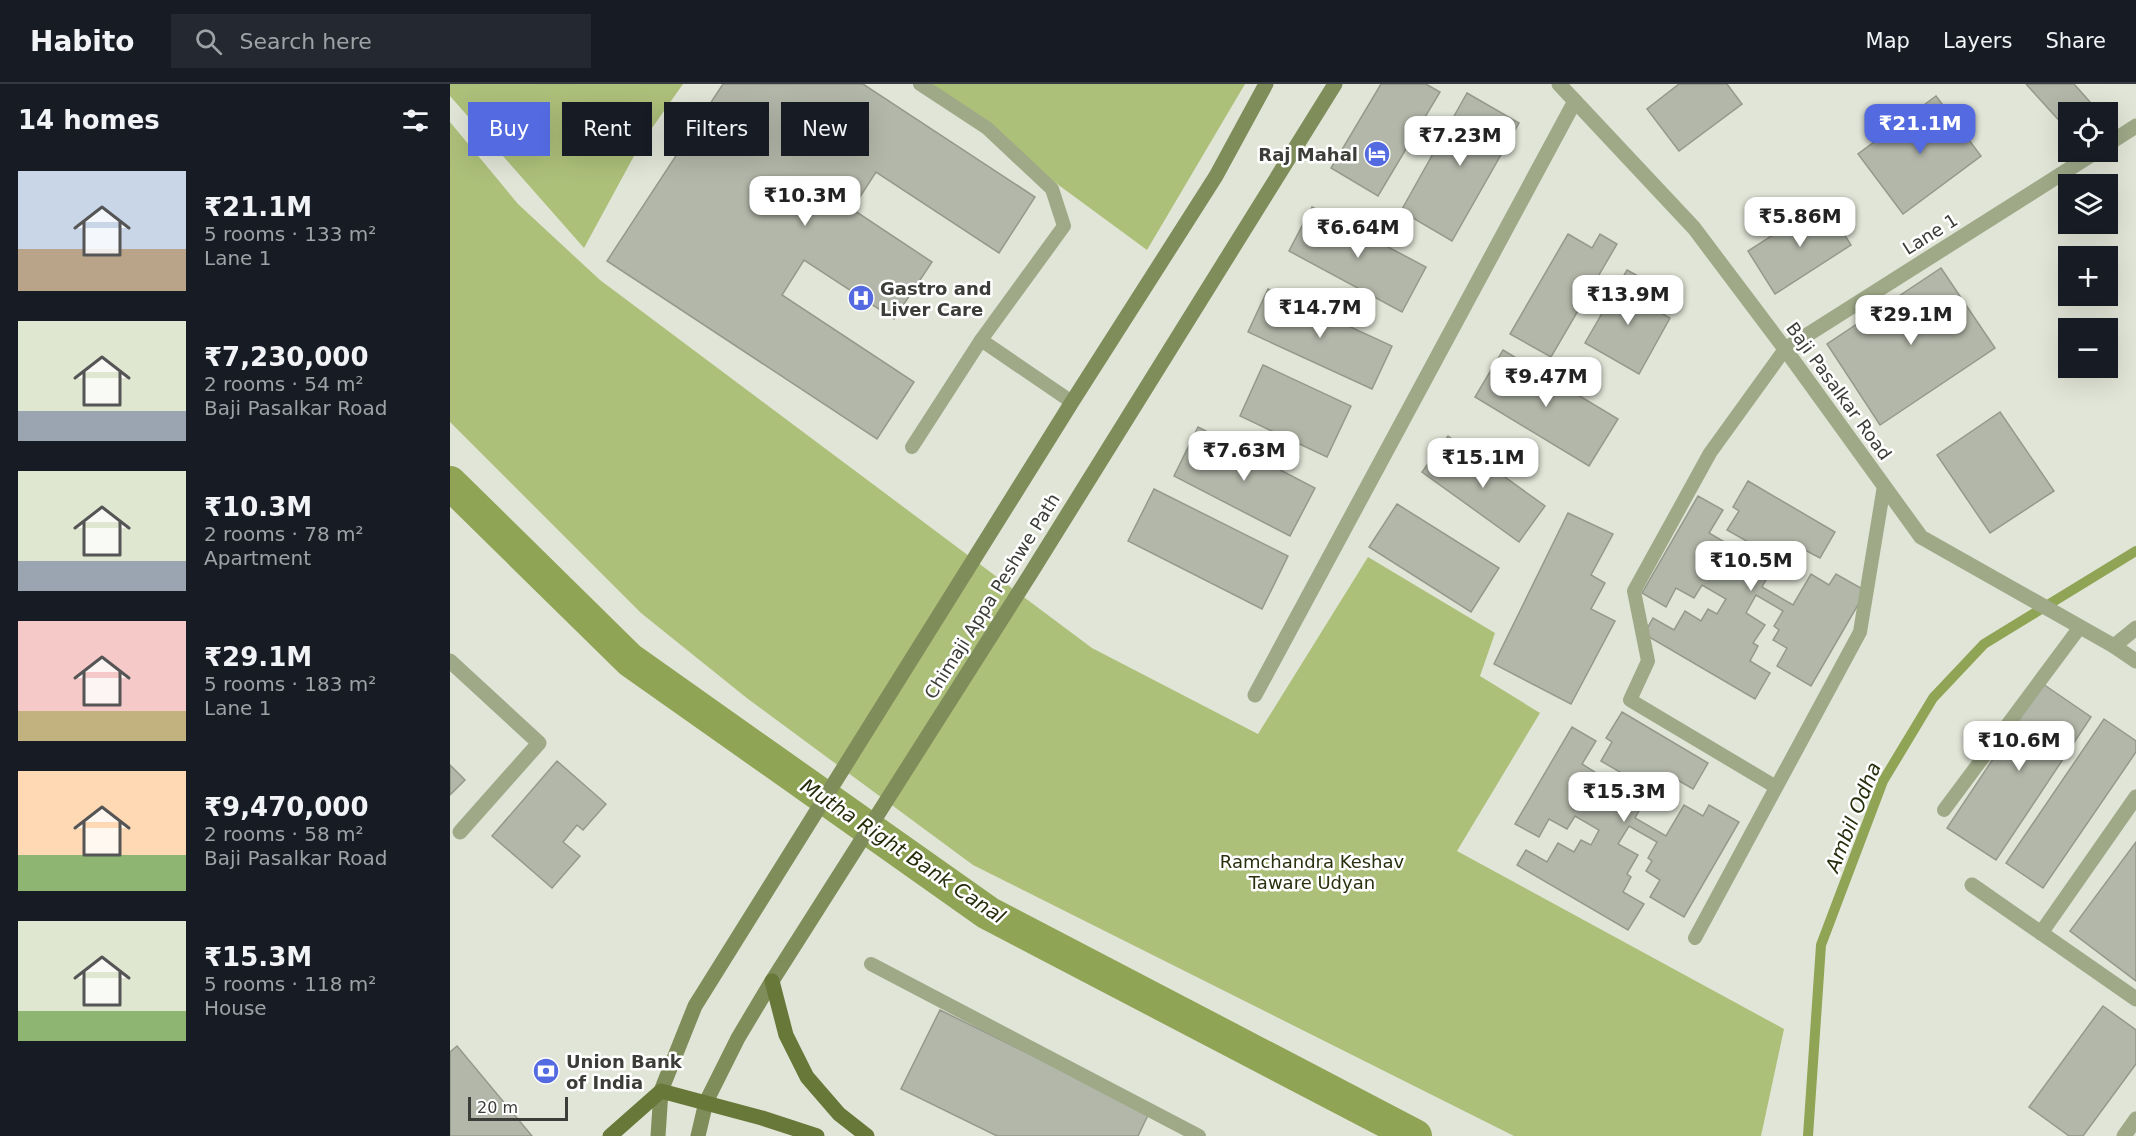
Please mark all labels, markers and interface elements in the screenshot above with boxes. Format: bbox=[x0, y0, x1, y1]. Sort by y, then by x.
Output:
search box bbox=[171, 14, 591, 68]
text: Habito bbox=[30, 25, 135, 58]
icon: search bbox=[192, 25, 225, 58]
text: Search here bbox=[240, 29, 372, 54]
text: Map bbox=[1866, 29, 1910, 53]
text: Layers bbox=[1943, 29, 2012, 53]
text: Share bbox=[2045, 29, 2106, 53]
chip: Buy bbox=[468, 102, 550, 156]
chip: Rent bbox=[562, 102, 652, 156]
chip: Filters bbox=[664, 102, 769, 156]
chip: New bbox=[781, 102, 869, 156]
map controls bbox=[2058, 102, 2118, 378]
button: locate bbox=[2058, 102, 2118, 162]
icon: filters bbox=[399, 104, 432, 137]
pin: ₹21.1M bbox=[1871, 104, 1969, 155]
text: 14 homes bbox=[18, 105, 160, 135]
text: ₹21.1M bbox=[1878, 111, 1962, 135]
pin: ₹7.23M bbox=[1411, 116, 1509, 167]
text: ₹7.23M bbox=[1418, 123, 1502, 147]
hotel icon: Raj Mahal bbox=[1362, 139, 1392, 169]
place label: Raj Mahal bbox=[1258, 144, 1358, 165]
button: layers bbox=[2058, 174, 2118, 234]
pin: ₹10.3M bbox=[756, 176, 854, 227]
text: ₹10.3M bbox=[763, 183, 847, 207]
text: ₹21.1M bbox=[204, 192, 312, 222]
icon: home bbox=[66, 195, 138, 267]
pin: ₹5.86M bbox=[1751, 197, 1849, 248]
text: ₹5.86M bbox=[1758, 204, 1842, 228]
pin: ₹6.64M bbox=[1309, 208, 1407, 259]
street label: Lane 1 bbox=[1899, 209, 1961, 259]
text: ₹6.64M bbox=[1316, 215, 1400, 239]
text: 5 rooms · 133 m² bbox=[204, 222, 376, 246]
text: Lane 1 bbox=[204, 246, 271, 270]
button: + bbox=[2058, 246, 2118, 306]
pin: ₹13.9M bbox=[1579, 275, 1677, 326]
place label: Gastro and Liver Care bbox=[880, 278, 992, 320]
text: ₹13.9M bbox=[1586, 282, 1670, 306]
hospital icon: Gastro and Liver Care bbox=[846, 283, 876, 313]
pin: ₹14.7M bbox=[1271, 288, 1369, 339]
text: ₹14.7M bbox=[1278, 295, 1362, 319]
pin: ₹29.1M bbox=[1862, 295, 1960, 346]
text: ₹29.1M bbox=[1869, 302, 1953, 326]
street label: Baji Pasalkar Road bbox=[1782, 318, 1896, 464]
button: − bbox=[2058, 318, 2118, 378]
text: ₹7,230,000 bbox=[204, 342, 368, 372]
icon: home bbox=[66, 345, 138, 417]
pin: ₹9.47M bbox=[1497, 357, 1595, 408]
text: ₹9.47M bbox=[1504, 364, 1588, 388]
text: 2 rooms · 54 m² bbox=[204, 372, 364, 396]
text: Baji Pasalkar Road bbox=[204, 396, 387, 420]
pin: ₹7.63M bbox=[1195, 431, 1293, 482]
text: ₹7.63M bbox=[1202, 438, 1286, 462]
pin: ₹15.1M bbox=[1434, 438, 1532, 489]
text: ₹15.1M bbox=[1441, 445, 1525, 469]
street label: Chimaji Appa Peshwe Path bbox=[920, 489, 1064, 703]
text: ₹10.3M bbox=[204, 492, 312, 522]
icon: home bbox=[66, 495, 138, 567]
text: 2 rooms · 78 m² bbox=[204, 522, 364, 546]
pin: ₹10.5M bbox=[1702, 541, 1800, 592]
text: Apartment bbox=[204, 546, 311, 570]
text: ₹10.5M bbox=[1709, 548, 1793, 572]
text: ₹29.1M bbox=[204, 642, 312, 672]
icon: home bbox=[66, 645, 138, 717]
text: 5 rooms · 183 m² bbox=[204, 672, 376, 696]
text: Lane 1 bbox=[204, 696, 271, 720]
pin: ₹10.6M bbox=[1970, 721, 2068, 772]
text: ₹10.6M bbox=[1977, 728, 2061, 752]
water label: Ambil Odha bbox=[1819, 758, 1886, 877]
pin: ₹15.3M bbox=[1575, 772, 1673, 823]
water label: Mutha Right Bank Canal bbox=[796, 774, 1010, 929]
text: ₹15.3M bbox=[1582, 779, 1666, 803]
text: ₹9,470,000 bbox=[204, 792, 368, 822]
icon: home bbox=[66, 795, 138, 867]
text: 2 rooms · 58 m² bbox=[204, 822, 364, 846]
text: Baji Pasalkar Road bbox=[204, 846, 387, 870]
park label: Ramchandra Keshav Taware Udyan bbox=[1220, 851, 1405, 893]
text: ₹15.3M bbox=[204, 942, 312, 972]
icon: home bbox=[66, 945, 138, 1017]
text: 5 rooms · 118 m² bbox=[204, 972, 376, 996]
text: House bbox=[204, 996, 267, 1020]
place label: Union Bank of India bbox=[566, 1051, 683, 1093]
bank icon: Union Bank of India bbox=[531, 1056, 561, 1086]
scale bar bbox=[468, 1094, 568, 1122]
text: 20 m bbox=[477, 1098, 518, 1117]

